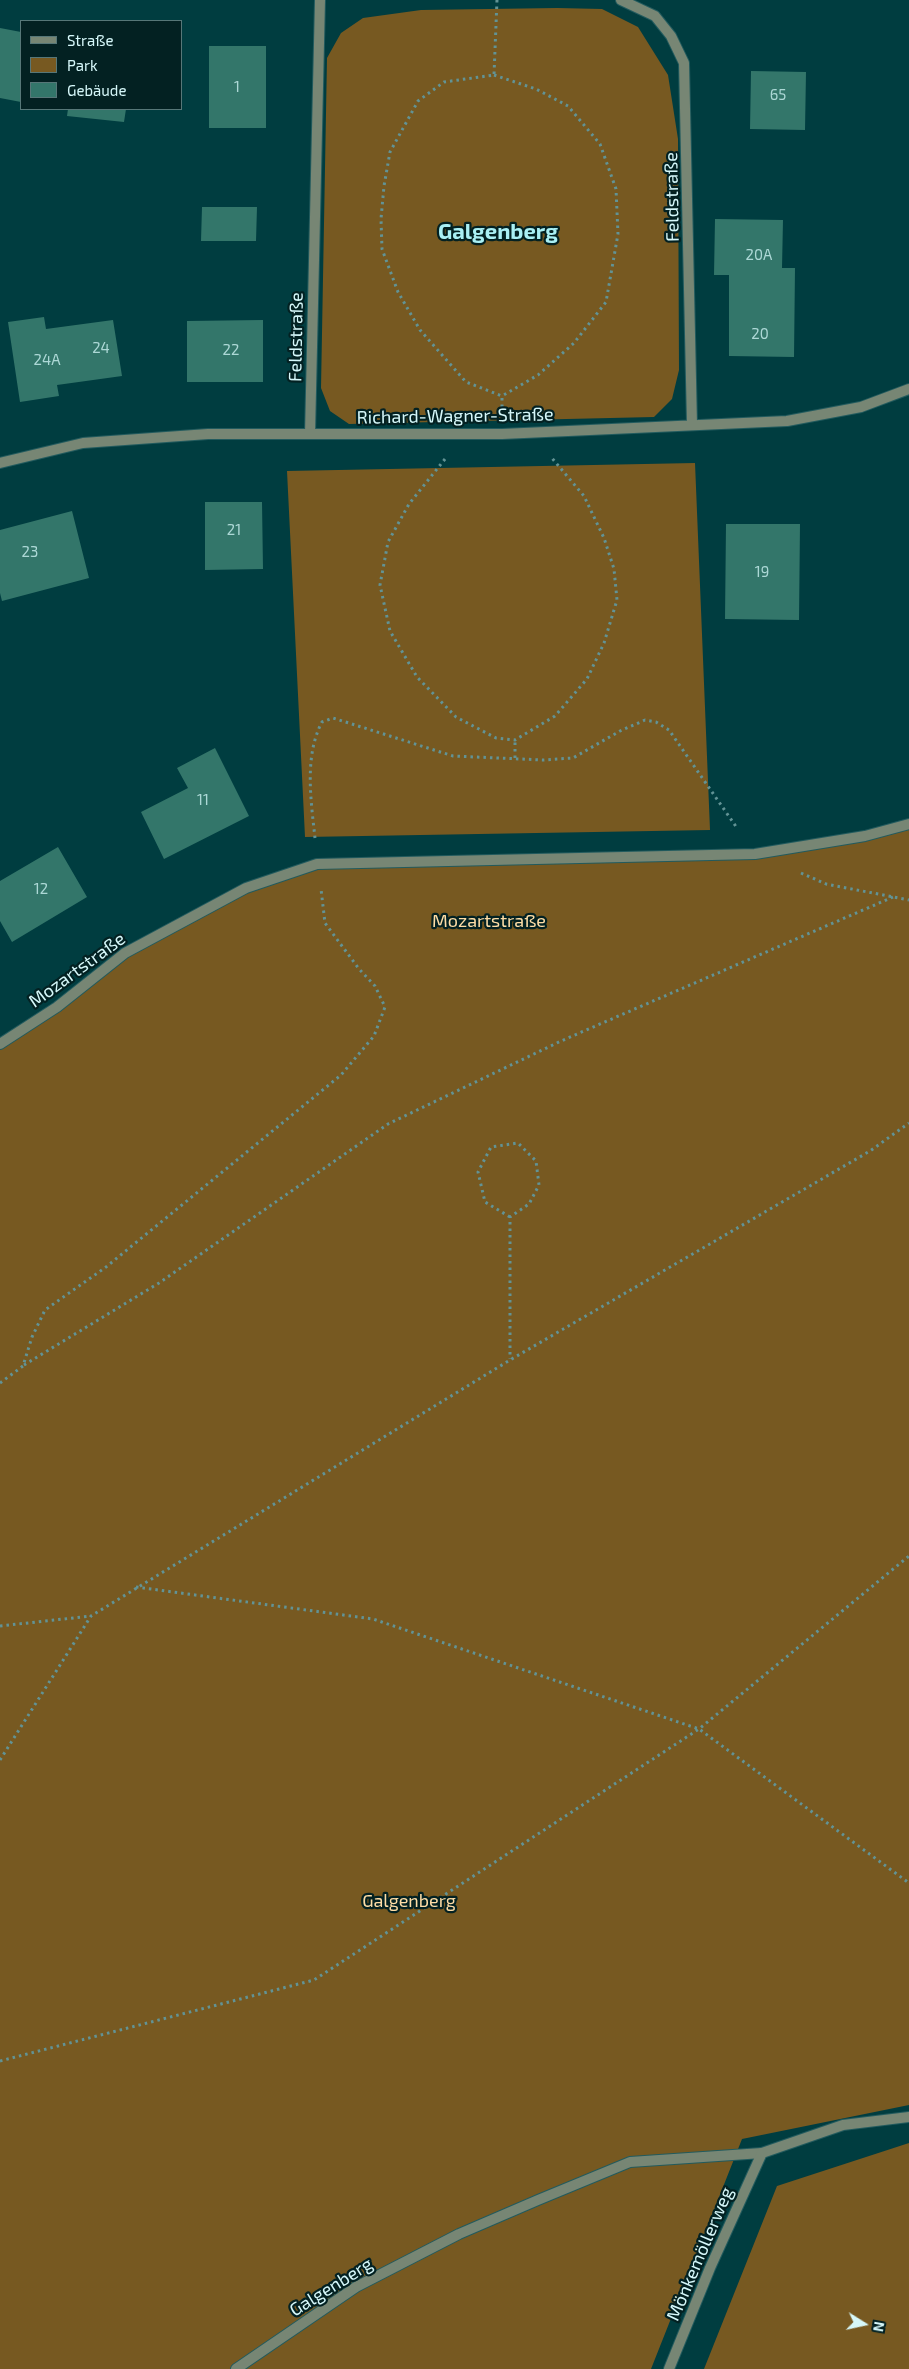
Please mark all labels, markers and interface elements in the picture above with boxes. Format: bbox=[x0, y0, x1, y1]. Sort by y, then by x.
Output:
legend bbox=[20, 20, 182, 110]
text: Straße bbox=[67, 31, 113, 49]
text: Park bbox=[67, 56, 98, 74]
house number: 1 bbox=[234, 78, 240, 96]
text: Gebäude bbox=[67, 81, 126, 99]
house number: 65 bbox=[770, 86, 786, 104]
street label: Feldstraße bbox=[660, 152, 684, 242]
district label: Galgenberg bbox=[438, 219, 558, 245]
house number: 20A bbox=[746, 246, 772, 264]
street label: Feldstraße bbox=[284, 292, 308, 382]
house number: 20 bbox=[751, 325, 769, 343]
house number: 24 bbox=[92, 339, 110, 357]
house number: 22 bbox=[223, 341, 239, 359]
house number: 24A bbox=[34, 351, 60, 369]
street label: Richard-Wagner-Straße bbox=[356, 403, 554, 429]
house number: 21 bbox=[227, 521, 241, 539]
house number: 23 bbox=[22, 543, 38, 561]
house number: 19 bbox=[755, 563, 769, 581]
house number: 11 bbox=[197, 791, 209, 809]
house number: 12 bbox=[34, 880, 48, 898]
park label: Mozartstraße bbox=[432, 910, 546, 932]
street label: Mozartstraße bbox=[25, 928, 129, 1012]
park label: Galgenberg bbox=[362, 1890, 456, 1912]
street label: Mönkemöllerweg bbox=[662, 2184, 738, 2324]
street label: Galgenberg bbox=[286, 2253, 376, 2321]
north arrow bbox=[839, 2299, 889, 2349]
text: N bbox=[870, 2320, 889, 2333]

